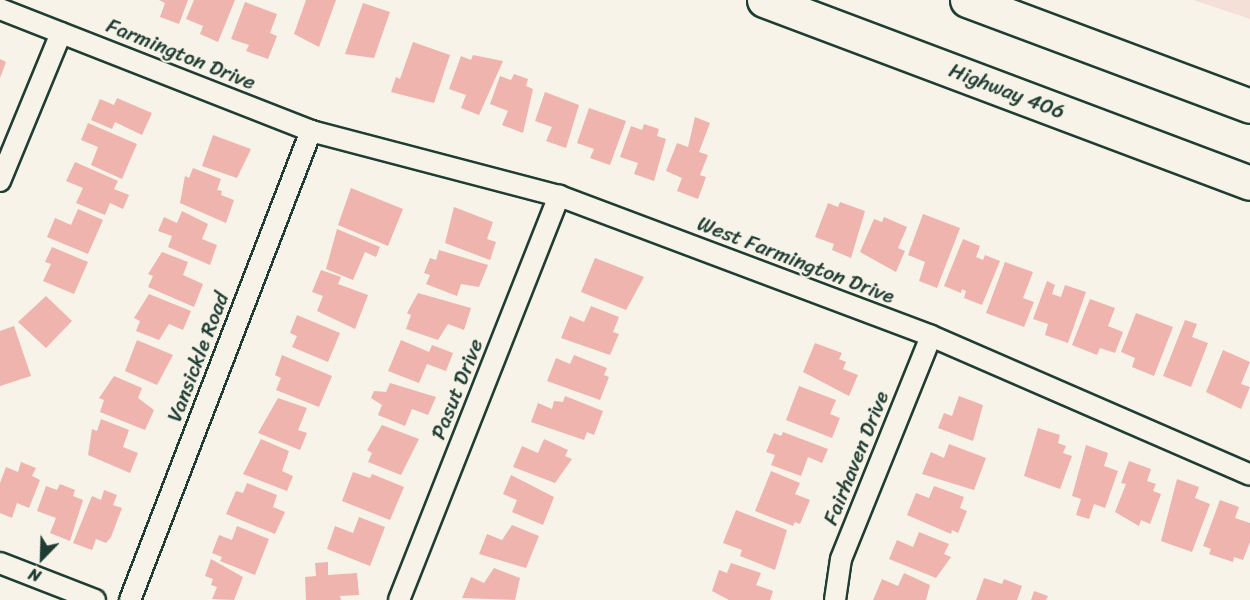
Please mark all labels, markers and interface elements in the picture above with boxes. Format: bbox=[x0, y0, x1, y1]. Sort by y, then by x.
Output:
street label: Farmington Drive bbox=[103, 13, 259, 95]
street label: Highway 406 bbox=[946, 57, 1068, 125]
street label: West Farmington Drive bbox=[694, 211, 898, 309]
street label: Vansickle Road bbox=[162, 289, 234, 425]
street label: Pasut Drive bbox=[425, 335, 489, 443]
street label: Fairhaven Drive bbox=[818, 387, 894, 529]
north arrow bbox=[12, 528, 72, 588]
text: N bbox=[24, 560, 46, 591]

